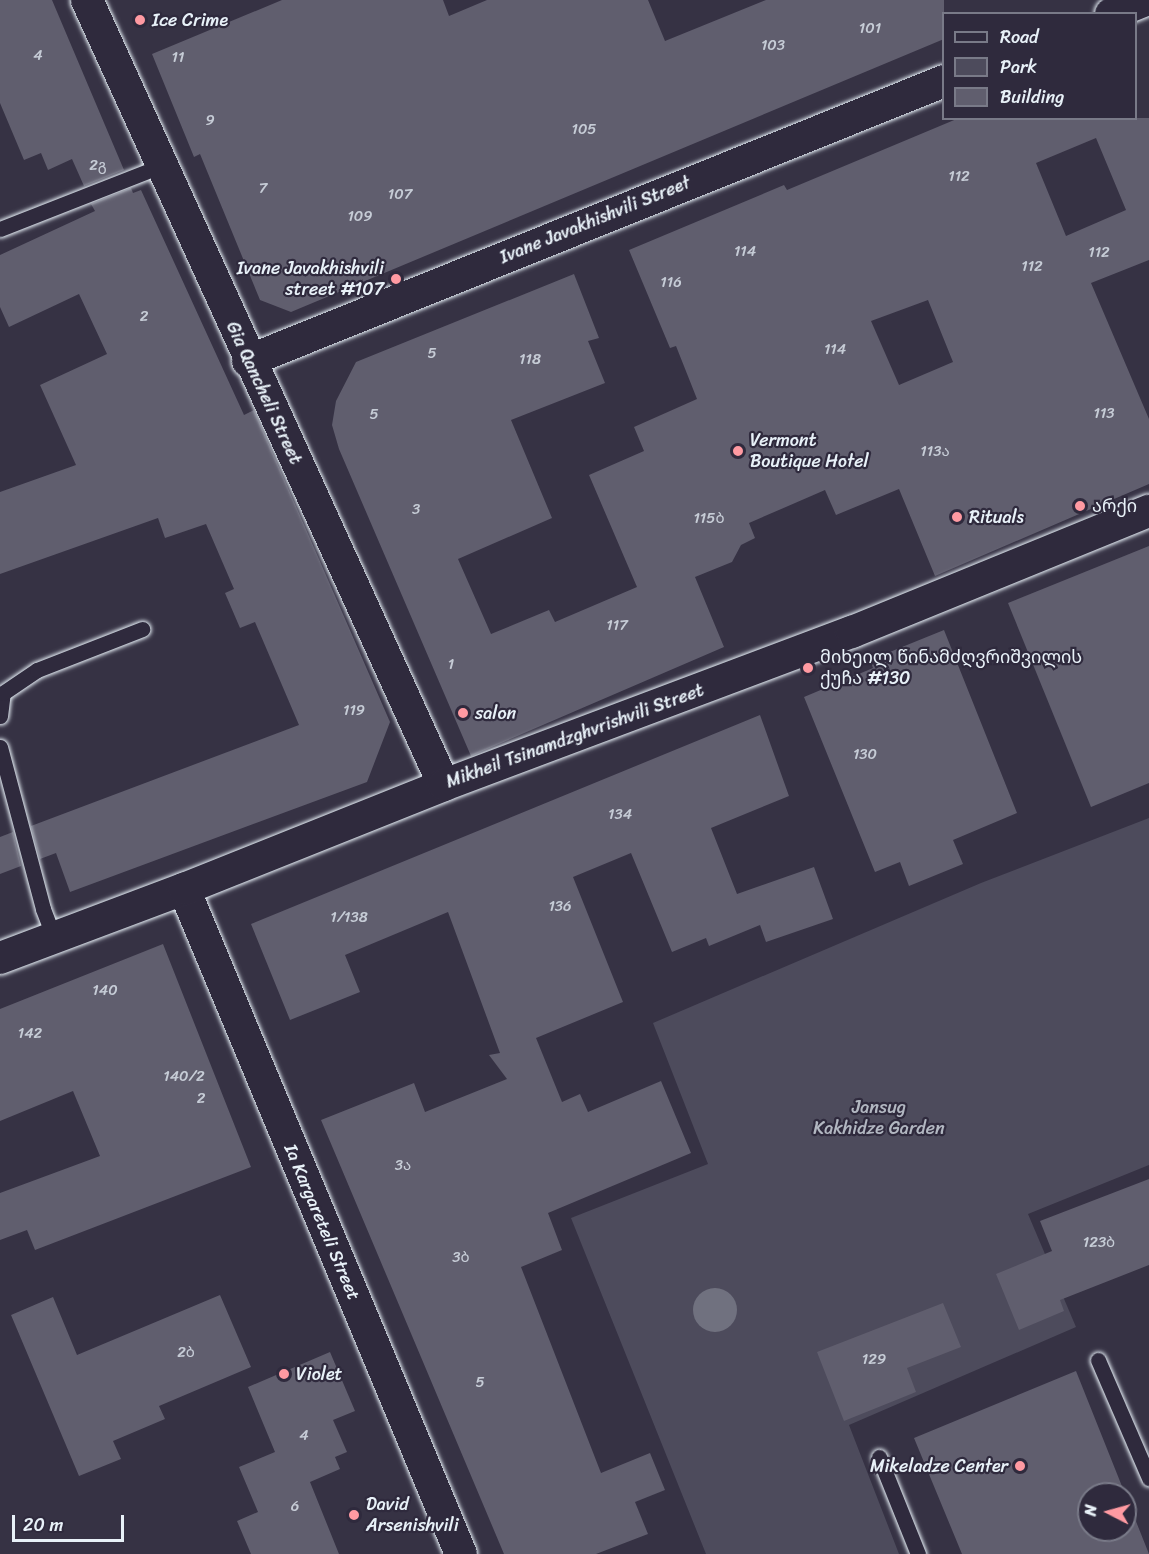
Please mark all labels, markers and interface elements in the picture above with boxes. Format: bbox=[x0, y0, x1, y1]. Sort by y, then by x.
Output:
place label: Ice Crime bbox=[152, 9, 229, 31]
legend bbox=[942, 12, 1137, 120]
marker: Ice Crime bbox=[133, 13, 147, 27]
house number: 101 bbox=[859, 20, 881, 38]
text: Road bbox=[1000, 21, 1039, 53]
house number: 103 bbox=[761, 37, 785, 55]
house number: 4 bbox=[33, 47, 43, 65]
house number: 11 bbox=[172, 49, 184, 67]
text: Park bbox=[1000, 51, 1037, 83]
text: Building bbox=[1000, 81, 1064, 113]
house number: 9 bbox=[205, 112, 215, 130]
house number: 105 bbox=[571, 121, 597, 139]
house number: 2გ bbox=[89, 157, 107, 175]
house number: 112 bbox=[948, 168, 970, 186]
street label: Ivane Javakhishvili Street bbox=[496, 172, 694, 268]
house number: 7 bbox=[259, 180, 267, 198]
house number: 107 bbox=[388, 186, 412, 204]
house number: 109 bbox=[347, 208, 373, 226]
house number: 114 bbox=[734, 243, 756, 261]
house number: 112 bbox=[1088, 244, 1110, 262]
place label: Ivane Javakhishvili street #107 bbox=[236, 258, 384, 300]
house number: 112 bbox=[1021, 258, 1043, 276]
marker: Ivane Javakhishvili street #107 bbox=[389, 272, 403, 286]
house number: 116 bbox=[660, 274, 682, 292]
house number: 2 bbox=[140, 308, 148, 326]
street label: Gia Qancheli Street bbox=[221, 318, 307, 468]
house number: 114 bbox=[824, 341, 846, 359]
house number: 5 bbox=[427, 345, 437, 363]
house number: 118 bbox=[519, 351, 541, 369]
house number: 113 bbox=[1093, 405, 1115, 423]
house number: 5 bbox=[369, 406, 379, 424]
place label: Vermont Boutique Hotel bbox=[750, 430, 869, 472]
house number: 113ა bbox=[920, 443, 950, 461]
marker: Vermont Boutique Hotel bbox=[731, 444, 745, 458]
place label: არქი bbox=[1092, 495, 1137, 517]
marker: არქი bbox=[1073, 499, 1087, 513]
house number: 3 bbox=[412, 501, 420, 519]
place label: Rituals bbox=[969, 506, 1024, 528]
house number: 115ბ bbox=[693, 510, 725, 528]
marker: Rituals bbox=[950, 510, 964, 524]
house number: 117 bbox=[606, 617, 628, 635]
place label: მიხეილ წინამძღვრიშვილის ქუჩა #130 bbox=[820, 647, 1082, 690]
house number: 1 bbox=[448, 656, 454, 674]
marker: მიხეილ წინამძღვრიშვილის ქუჩა #130 bbox=[801, 661, 815, 675]
street label: Mikheil Tsinamdzghvrishvili Street bbox=[443, 679, 707, 793]
house number: 119 bbox=[343, 702, 365, 720]
place label: salon bbox=[475, 702, 516, 724]
marker: salon bbox=[456, 706, 470, 720]
house number: 130 bbox=[853, 746, 877, 764]
house number: 134 bbox=[608, 806, 632, 824]
house number: 136 bbox=[548, 898, 572, 916]
house number: 1/138 bbox=[330, 909, 368, 927]
house number: 140 bbox=[92, 982, 118, 1000]
house number: 142 bbox=[18, 1025, 42, 1043]
house number: 140/2 bbox=[163, 1068, 205, 1086]
house number: 2 bbox=[197, 1090, 205, 1108]
park label: Jansug Kakhidze Garden bbox=[813, 1097, 945, 1140]
street label: Ia Kargareteli Street bbox=[280, 1141, 364, 1303]
house number: 3ა bbox=[395, 1157, 411, 1175]
house number: 123ბ bbox=[1083, 1234, 1115, 1252]
house number: 3ბ bbox=[452, 1249, 470, 1267]
house number: 2ბ bbox=[177, 1344, 195, 1362]
house number: 129 bbox=[862, 1351, 886, 1369]
place label: Violet bbox=[296, 1363, 342, 1385]
marker: Violet bbox=[277, 1367, 291, 1381]
house number: 5 bbox=[475, 1374, 485, 1392]
house number: 4 bbox=[299, 1427, 309, 1445]
place label: Mikeladze Center bbox=[869, 1455, 1008, 1477]
marker: Mikeladze Center bbox=[1013, 1459, 1027, 1473]
north arrow bbox=[1077, 1482, 1137, 1542]
place label: David Arsenishvili bbox=[366, 1494, 459, 1537]
house number: 6 bbox=[291, 1498, 299, 1516]
scale bar bbox=[15, 1503, 128, 1541]
text: N bbox=[1076, 1503, 1106, 1517]
marker: David Arsenishvili bbox=[347, 1508, 361, 1522]
text: 20 m bbox=[23, 1509, 63, 1541]

